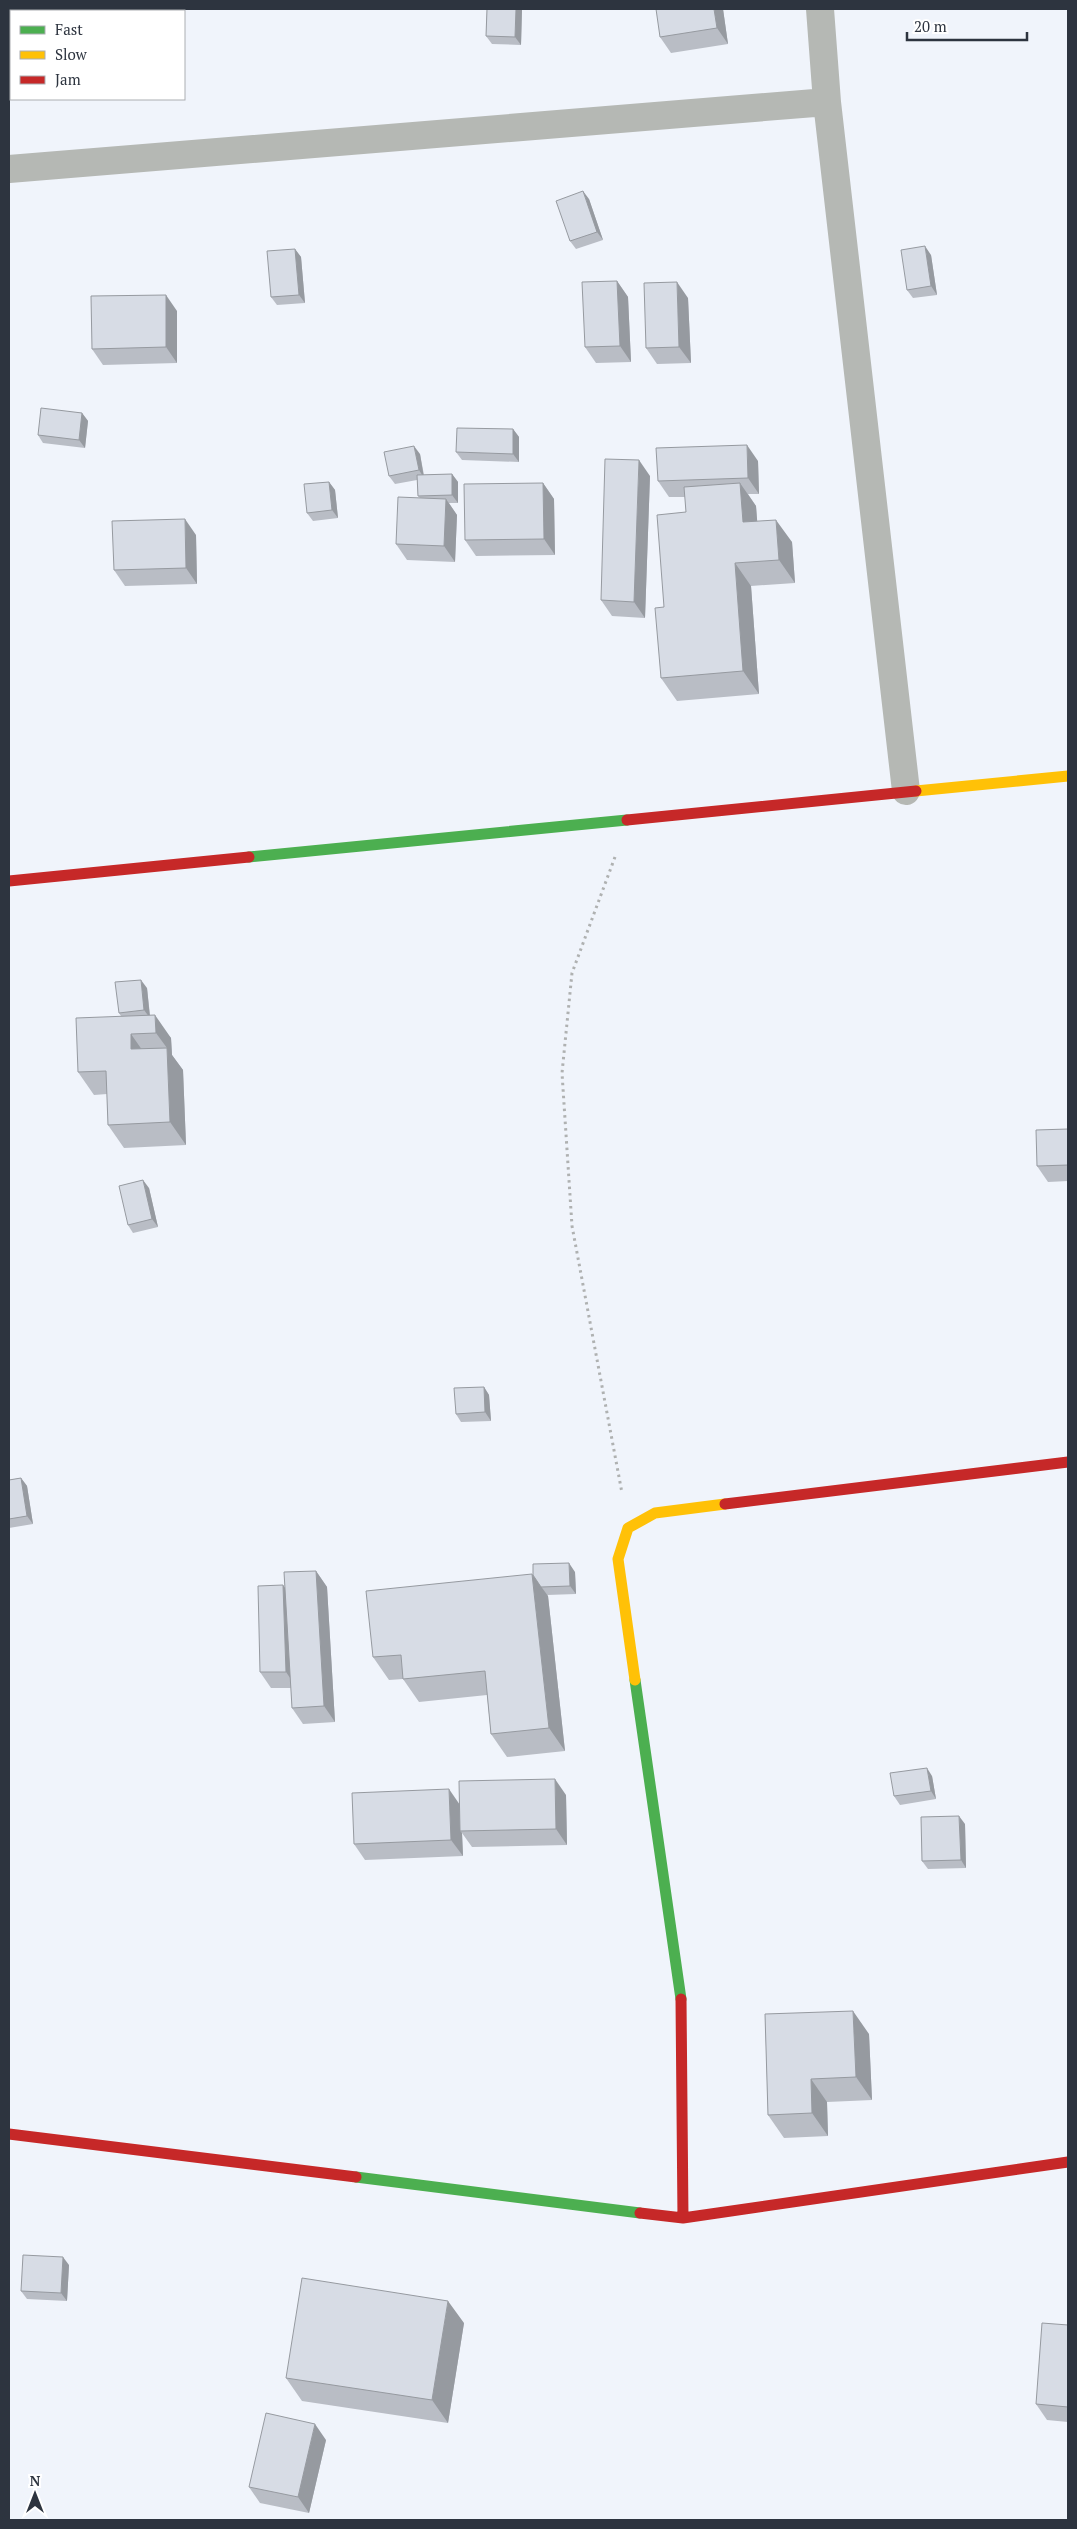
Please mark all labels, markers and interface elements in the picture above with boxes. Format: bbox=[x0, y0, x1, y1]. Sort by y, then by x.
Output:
legend bbox=[10, 10, 185, 100]
scale bar bbox=[907, 10, 1027, 42]
text: 20 m bbox=[914, 16, 947, 36]
text: Fast bbox=[55, 19, 83, 39]
text: Slow bbox=[55, 44, 88, 64]
text: Jam bbox=[55, 69, 81, 89]
north arrow bbox=[10, 2469, 60, 2519]
text: N bbox=[30, 2471, 41, 2490]

